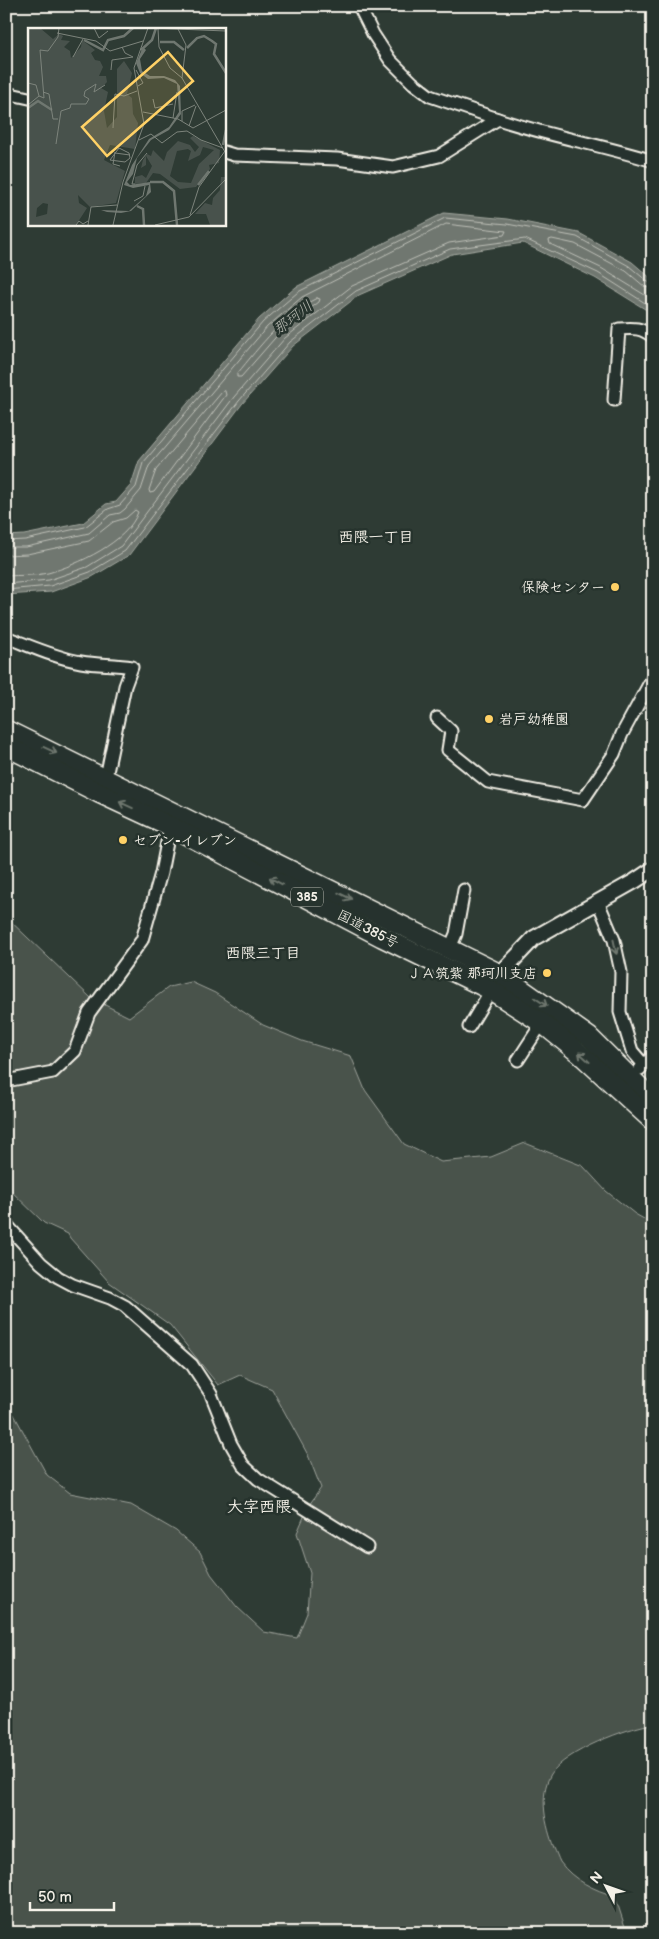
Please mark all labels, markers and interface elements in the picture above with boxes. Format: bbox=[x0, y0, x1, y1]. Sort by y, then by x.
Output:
inset map bbox=[28, 28, 225, 225]
water label: 那珂川 bbox=[269, 297, 317, 339]
district label: 西隈一丁目 bbox=[338, 528, 414, 547]
place label: 保険センター bbox=[521, 579, 605, 596]
marker: 保険センター bbox=[609, 581, 621, 593]
place label: 岩戸幼稚園 bbox=[499, 711, 569, 728]
marker: 岩戸幼稚園 bbox=[483, 713, 495, 725]
one-way arrow bbox=[43, 746, 58, 756]
one-way arrow bbox=[119, 800, 134, 809]
place label: セブン-イレブン bbox=[133, 832, 237, 849]
marker: セブン-イレブン bbox=[117, 834, 129, 846]
one-way arrow bbox=[269, 876, 284, 885]
road number: 385 bbox=[291, 888, 323, 906]
one-way arrow bbox=[337, 892, 352, 902]
street label: 国道385号 bbox=[334, 906, 402, 952]
one-way arrow bbox=[611, 939, 621, 955]
district label: 西隈三丁目 bbox=[225, 944, 301, 963]
place label: ＪＡ筑紫 那珂川支店 bbox=[407, 965, 537, 982]
marker: ＪＡ筑紫 那珂川支店 bbox=[541, 967, 553, 979]
one-way arrow bbox=[533, 997, 547, 1007]
one-way arrow bbox=[578, 1051, 591, 1063]
district label: 大字西隈 bbox=[227, 1498, 291, 1517]
north arrow bbox=[582, 1862, 632, 1912]
text: N bbox=[587, 1868, 606, 1887]
scale bar bbox=[30, 1879, 114, 1911]
text: 50 m bbox=[38, 1888, 72, 1907]

